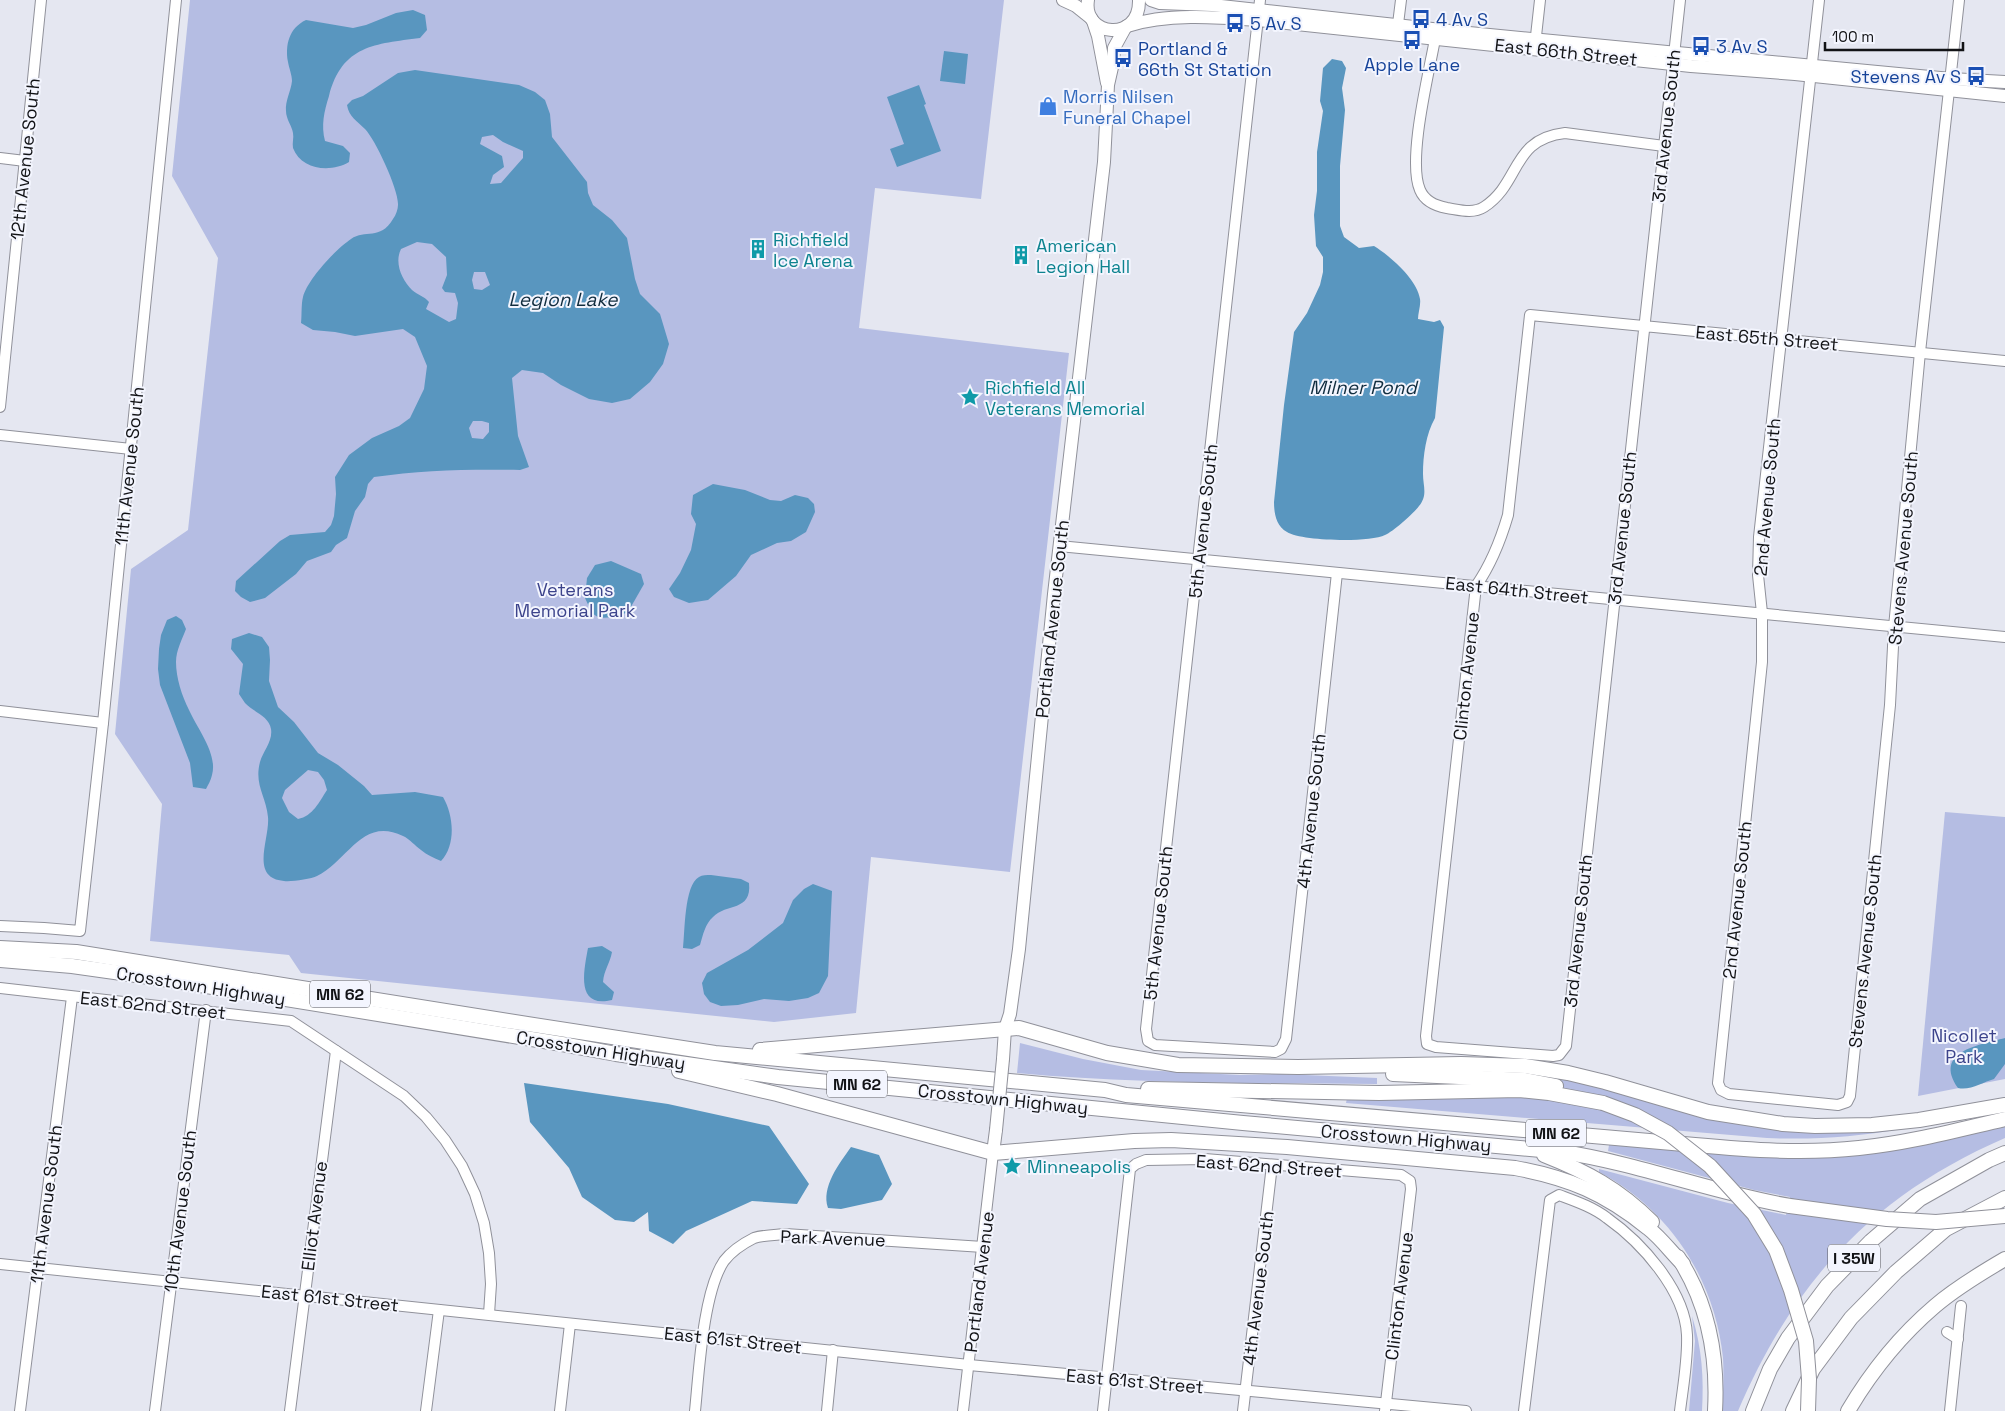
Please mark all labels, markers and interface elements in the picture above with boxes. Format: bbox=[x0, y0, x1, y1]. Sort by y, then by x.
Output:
bus stop icon: 4 Av S bbox=[1410, 8, 1432, 30]
place label: 4 Av S bbox=[1436, 8, 1488, 31]
bus stop icon: 5 Av S bbox=[1224, 12, 1246, 34]
place label: 5 Av S bbox=[1250, 12, 1302, 35]
scale bar bbox=[1825, 20, 1962, 52]
text: 100 m bbox=[1832, 27, 1874, 46]
bus stop icon: Apple Lane bbox=[1401, 29, 1423, 51]
street label: East 66th Street bbox=[1493, 33, 1639, 71]
bus stop icon: 3 Av S bbox=[1690, 35, 1712, 57]
place label: 3 Av S bbox=[1716, 35, 1768, 58]
place label: Portland & 66th St Station bbox=[1138, 37, 1272, 81]
bus stop icon: Portland & 66th St Station bbox=[1112, 47, 1134, 69]
street label: 3rd Avenue South bbox=[1647, 48, 1685, 204]
place label: Apple Lane bbox=[1364, 53, 1460, 76]
place label: Stevens Av S bbox=[1850, 65, 1961, 88]
bus stop icon: Stevens Av S bbox=[1965, 65, 1987, 87]
street label: 12th Avenue South bbox=[5, 77, 45, 241]
place label: Morris Nilsen Funeral Chapel bbox=[1063, 85, 1191, 129]
shop icon: Morris Nilsen Funeral Chapel bbox=[1037, 95, 1059, 117]
place label: Richfield Ice Arena bbox=[773, 228, 853, 272]
place label: American Legion Hall bbox=[1036, 234, 1130, 278]
building icon: Richfield Ice Arena bbox=[747, 238, 769, 260]
building icon: American Legion Hall bbox=[1010, 244, 1032, 266]
water label: Legion Lake bbox=[509, 287, 618, 312]
street label: East 65th Street bbox=[1695, 320, 1839, 356]
water label: Milner Pond bbox=[1309, 375, 1418, 400]
place label: Richfield All Veterans Memorial bbox=[985, 376, 1145, 420]
street label: 11th Avenue South bbox=[109, 386, 149, 546]
place icon: Richfield All Veterans Memorial bbox=[959, 386, 981, 408]
street label: 2nd Avenue South bbox=[1749, 417, 1785, 577]
street label: 5th Avenue South bbox=[1183, 443, 1223, 599]
street label: 3rd Avenue South bbox=[1603, 450, 1641, 606]
street label: Stevens Avenue South bbox=[1883, 450, 1923, 646]
street label: Portland Avenue South bbox=[1030, 519, 1074, 719]
street label: East 64th Street bbox=[1444, 571, 1590, 609]
park label: Veterans Memorial Park bbox=[515, 578, 636, 622]
street label: Clinton Avenue bbox=[1448, 611, 1484, 741]
street label: 4th Avenue South bbox=[1291, 732, 1331, 890]
street label: 2nd Avenue South bbox=[1717, 820, 1757, 980]
street label: 5th Avenue South bbox=[1138, 845, 1178, 1001]
street label: 3rd Avenue South bbox=[1559, 853, 1597, 1009]
street label: Stevens Avenue South bbox=[1843, 853, 1887, 1049]
street label: Crosstown Highway bbox=[115, 961, 287, 1011]
road number: MN 62 bbox=[310, 981, 370, 1008]
street label: East 62nd Street bbox=[79, 986, 227, 1024]
park label: Nicollet Park bbox=[1931, 1024, 1997, 1068]
street label: Crosstown Highway bbox=[515, 1025, 687, 1075]
road number: MN 62 bbox=[827, 1070, 887, 1098]
street label: Crosstown Highway bbox=[917, 1079, 1089, 1119]
street label: Crosstown Highway bbox=[1320, 1119, 1492, 1157]
road number: MN 62 bbox=[1526, 1120, 1586, 1146]
street label: 11th Avenue South bbox=[25, 1123, 67, 1285]
street label: 10th Avenue South bbox=[159, 1128, 201, 1294]
street label: East 62nd Street bbox=[1195, 1149, 1343, 1183]
place icon: Minneapolis bbox=[1001, 1155, 1023, 1177]
place label: Minneapolis bbox=[1027, 1155, 1131, 1178]
street label: Elliot Avenue bbox=[296, 1160, 332, 1272]
street label: 4th Avenue South bbox=[1237, 1209, 1279, 1367]
street label: Portland Avenue bbox=[959, 1210, 999, 1354]
street label: Park Avenue bbox=[780, 1225, 886, 1251]
street label: Clinton Avenue bbox=[1380, 1230, 1418, 1362]
road number: I 35W bbox=[1828, 1244, 1880, 1272]
street label: East 61st Street bbox=[260, 1279, 400, 1317]
street label: East 61st Street bbox=[663, 1321, 803, 1359]
street label: East 61st Street bbox=[1065, 1364, 1205, 1398]

